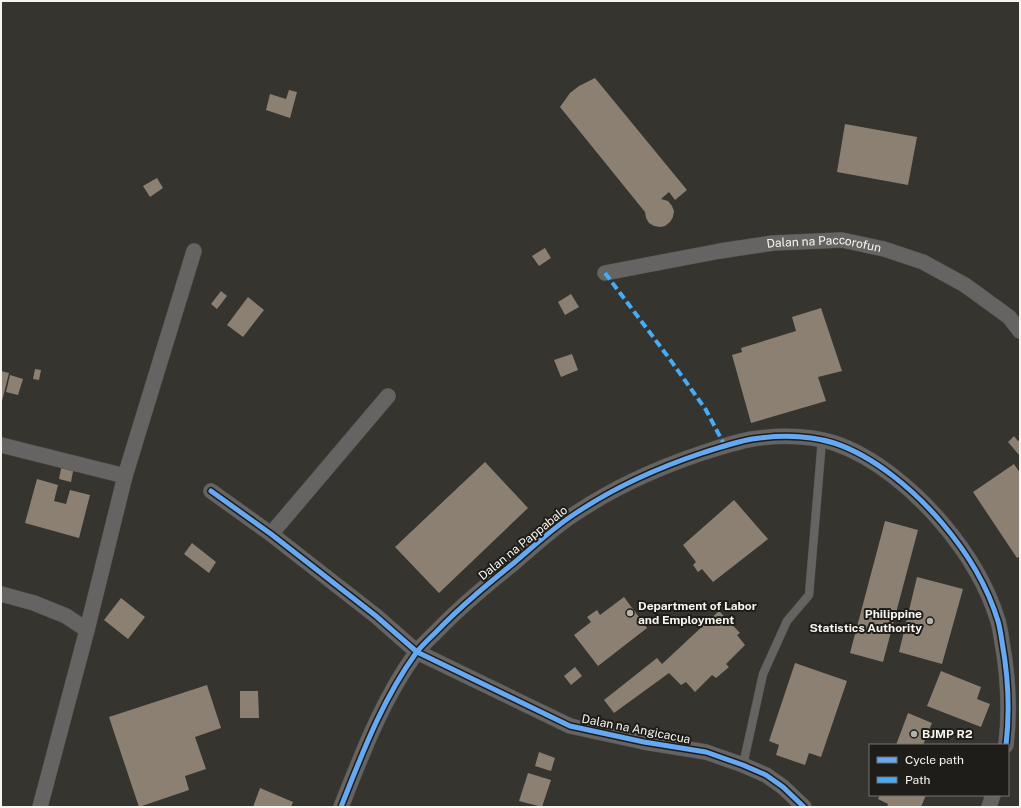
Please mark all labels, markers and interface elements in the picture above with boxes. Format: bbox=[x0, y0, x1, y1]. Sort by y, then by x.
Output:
street label: Dalan na Paccorofun bbox=[766, 233, 883, 255]
street label: Dalan na Pappabalo bbox=[476, 503, 570, 583]
place label: Department of Labor and Employment bbox=[638, 599, 757, 627]
place label: Philippine Statistics Authority bbox=[809, 607, 922, 635]
marker: Department of Labor and Employment bbox=[625, 608, 635, 618]
marker: Philippine Statistics Authority bbox=[925, 616, 935, 626]
street label: Dalan na Angicacua bbox=[580, 712, 692, 746]
place label: BJMP R2 bbox=[922, 727, 973, 741]
marker: BJMP R2 bbox=[909, 729, 919, 739]
legend bbox=[869, 744, 1009, 796]
text: Cycle path bbox=[905, 753, 964, 767]
text: Path bbox=[905, 773, 931, 787]

